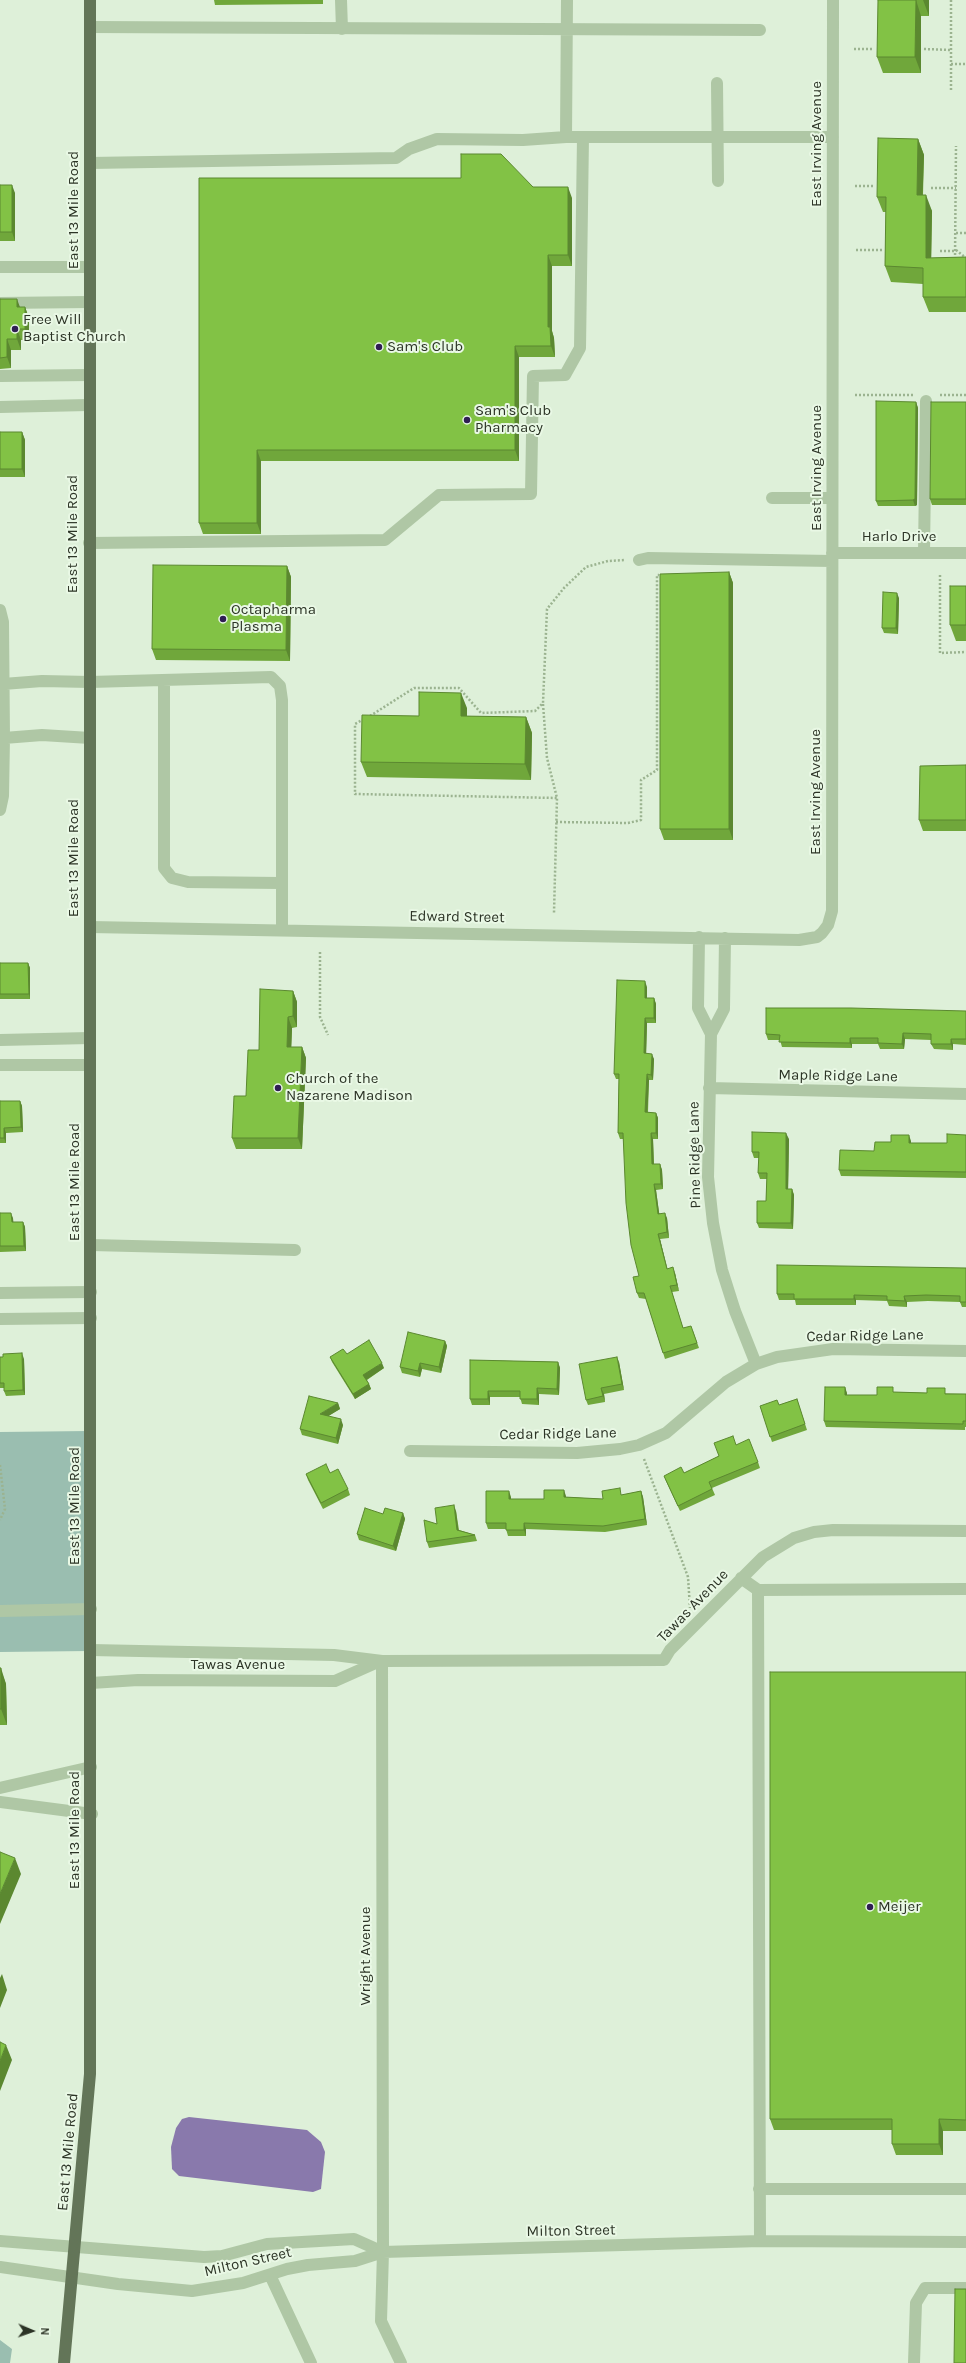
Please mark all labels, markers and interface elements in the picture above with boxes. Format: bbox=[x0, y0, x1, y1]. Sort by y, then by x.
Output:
street label: East Irving Avenue bbox=[808, 81, 826, 207]
street label: East 13 Mile Road bbox=[65, 151, 83, 269]
place label: Free Will Baptist Church bbox=[23, 311, 126, 346]
marker: Free Will Baptist Church bbox=[10, 324, 20, 334]
place label: Sam's Club bbox=[387, 338, 463, 356]
marker: Sam's Club bbox=[374, 342, 384, 352]
place label: Sam's Club Pharmacy bbox=[475, 402, 551, 437]
street label: East Irving Avenue bbox=[808, 405, 826, 531]
marker: Sam's Club Pharmacy bbox=[462, 415, 472, 425]
street label: East 13 Mile Road bbox=[64, 475, 82, 593]
street label: Harlo Drive bbox=[862, 528, 936, 546]
place label: Octapharma Plasma bbox=[231, 601, 316, 636]
marker: Octapharma Plasma bbox=[218, 614, 228, 624]
street label: East Irving Avenue bbox=[807, 729, 825, 855]
street label: East 13 Mile Road bbox=[65, 799, 83, 917]
street label: Edward Street bbox=[409, 907, 505, 927]
street label: Maple Ridge Lane bbox=[778, 1066, 898, 1086]
place label: Church of the Nazarene Madison bbox=[286, 1070, 413, 1105]
marker: Church of the Nazarene Madison bbox=[273, 1083, 283, 1093]
street label: Pine Ridge Lane bbox=[685, 1101, 705, 1209]
street label: East 13 Mile Road bbox=[66, 1123, 84, 1241]
street label: Cedar Ridge Lane bbox=[806, 1326, 924, 1346]
street label: Cedar Ridge Lane bbox=[499, 1424, 617, 1444]
street label: East 13 Mile Road bbox=[66, 1447, 84, 1565]
street label: Tawas Avenue bbox=[654, 1566, 732, 1646]
street label: Tawas Avenue bbox=[191, 1656, 285, 1674]
street label: East 13 Mile Road bbox=[66, 1771, 84, 1889]
place label: Meijer bbox=[878, 1898, 921, 1916]
marker: Meijer bbox=[865, 1902, 875, 1912]
street label: Wright Avenue bbox=[357, 1907, 375, 2005]
street label: East 13 Mile Road bbox=[54, 2092, 82, 2212]
street label: Milton Street bbox=[526, 2221, 616, 2241]
street label: Milton Street bbox=[203, 2243, 293, 2281]
north arrow bbox=[12, 2311, 52, 2351]
text: N bbox=[38, 2327, 51, 2336]

